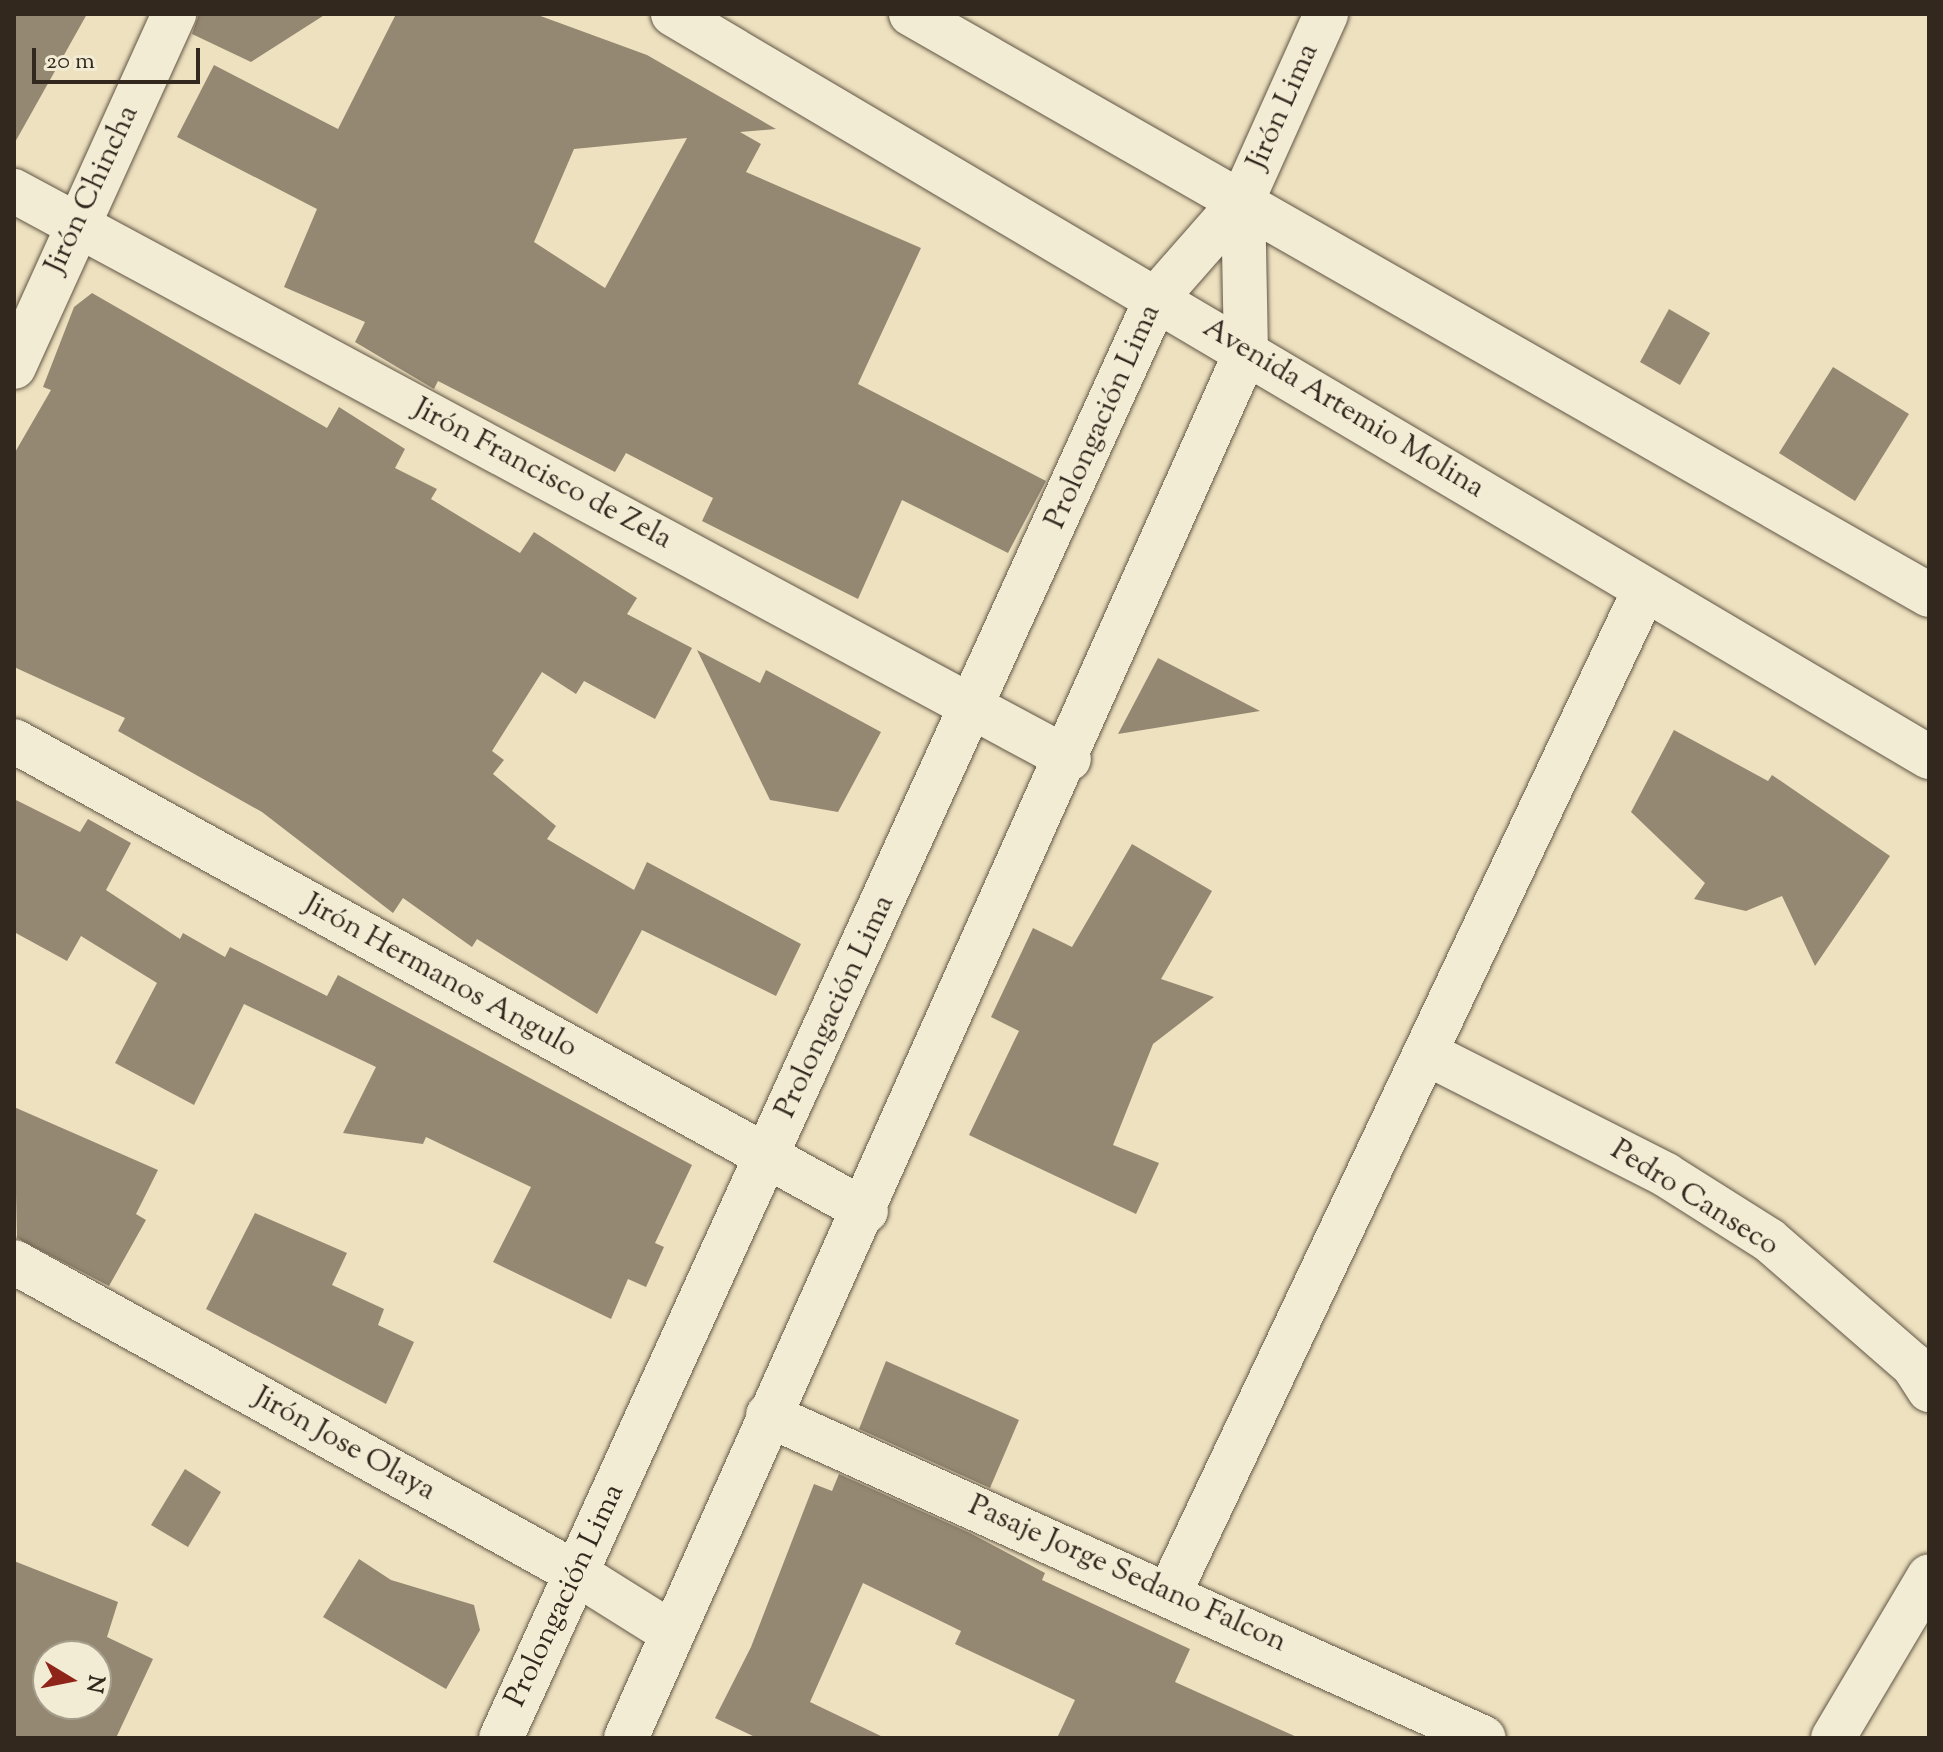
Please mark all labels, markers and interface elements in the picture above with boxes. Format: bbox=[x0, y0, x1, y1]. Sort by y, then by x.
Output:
scale bar bbox=[36, 32, 204, 82]
street label: Jirón Lima bbox=[1240, 38, 1328, 176]
text: 20 m bbox=[46, 45, 95, 79]
street label: Jirón Chincha bbox=[38, 100, 148, 280]
street label: Prolongación Lima bbox=[1038, 299, 1170, 535]
street label: Avenida Artemio Molina bbox=[1196, 311, 1490, 507]
street label: Jirón Francisco de Zela bbox=[407, 392, 677, 558]
street label: Jirón Hermanos Angulo bbox=[297, 887, 583, 1067]
street label: Prolongación Lima bbox=[769, 890, 903, 1124]
street label: Pedro Canseco bbox=[1603, 1133, 1785, 1265]
street label: Jirón Jose Olaya bbox=[247, 1380, 441, 1510]
street label: Prolongación Lima bbox=[499, 1479, 633, 1713]
street label: Pasaje Jorge Sedano Falcon bbox=[962, 1489, 1292, 1661]
north arrow bbox=[32, 1640, 112, 1720]
text: N bbox=[76, 1672, 111, 1695]

